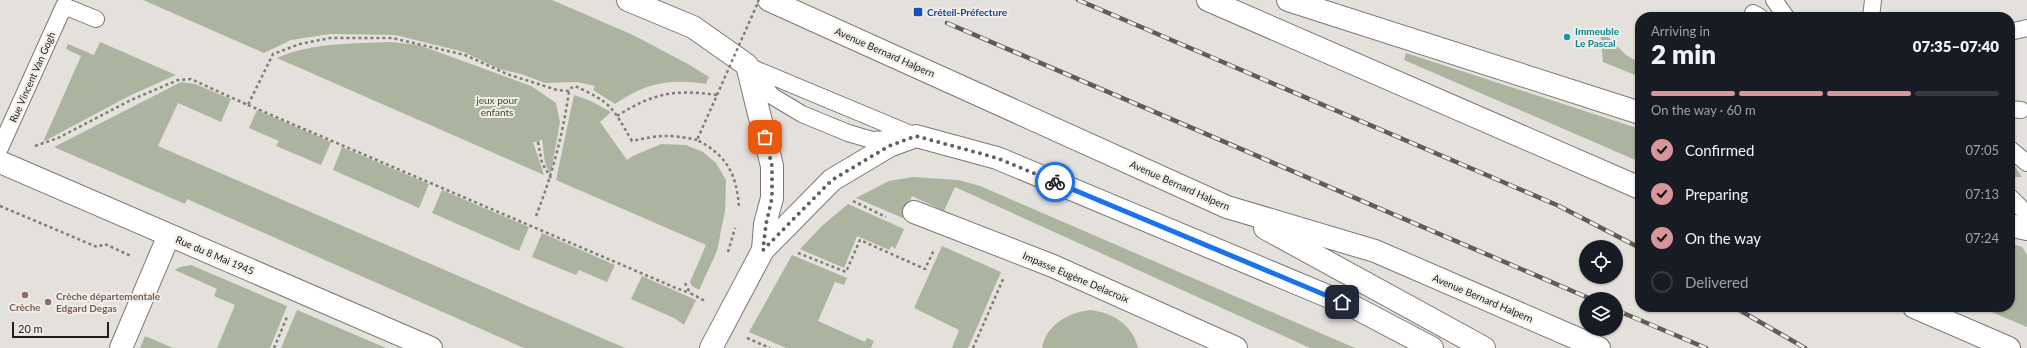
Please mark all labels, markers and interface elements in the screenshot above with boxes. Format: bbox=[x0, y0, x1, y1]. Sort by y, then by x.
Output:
marker: Créteil-Préfecture bbox=[912, 6, 924, 18]
place label: Créteil-Préfecture bbox=[927, 6, 1008, 18]
text: Arriving in bbox=[1651, 23, 1710, 39]
street label: Avenue Bernard Halpern bbox=[833, 25, 937, 79]
place label: Immeuble Le Pascal bbox=[1575, 25, 1620, 49]
street label: Rue Vincent Van Gogh bbox=[7, 30, 57, 124]
marker: Immeuble Le Pascal bbox=[1562, 32, 1572, 42]
text: 07:35–07:40 bbox=[1913, 37, 1999, 55]
text: 2 min bbox=[1651, 38, 1716, 70]
park label: jeux pour enfants bbox=[475, 94, 518, 118]
text: On the way · 60 m bbox=[1651, 102, 1756, 118]
pin bbox=[748, 120, 782, 154]
icon: bag bbox=[754, 126, 776, 148]
icon: check bbox=[1651, 139, 1673, 161]
text: Confirmed bbox=[1685, 141, 1754, 159]
text: 07:05 bbox=[1966, 142, 1999, 158]
street label: Avenue Bernard Halpern bbox=[1128, 158, 1232, 212]
courier bbox=[1035, 162, 1075, 202]
icon: bike bbox=[1044, 171, 1066, 193]
icon: check bbox=[1651, 183, 1673, 205]
text: Preparing bbox=[1685, 185, 1748, 203]
text: 07:13 bbox=[1966, 186, 1999, 202]
icon: check bbox=[1651, 227, 1673, 249]
text: On the way bbox=[1685, 229, 1761, 247]
text: 07:24 bbox=[1966, 230, 1999, 246]
street label: Rue du 8 Mai 1945 bbox=[174, 233, 256, 277]
map controls bbox=[1579, 240, 1623, 336]
button: locate bbox=[1579, 240, 1623, 284]
street label: Impasse Eugène Delacroix bbox=[1021, 249, 1131, 305]
street label: Avenue Bernard Halpern bbox=[1431, 271, 1535, 325]
text: Delivered bbox=[1685, 273, 1748, 291]
pin bbox=[1325, 285, 1359, 319]
marker: Crèche bbox=[20, 290, 30, 300]
place label: Crèche départementale Edgard Degas bbox=[56, 290, 161, 314]
icon: home bbox=[1331, 291, 1353, 313]
button: layers bbox=[1579, 292, 1623, 336]
marker: Crèche départementale Edgard Degas bbox=[43, 297, 53, 307]
place label: Crèche bbox=[9, 301, 41, 313]
scale bar bbox=[12, 320, 109, 339]
text: 20 m bbox=[18, 322, 43, 335]

